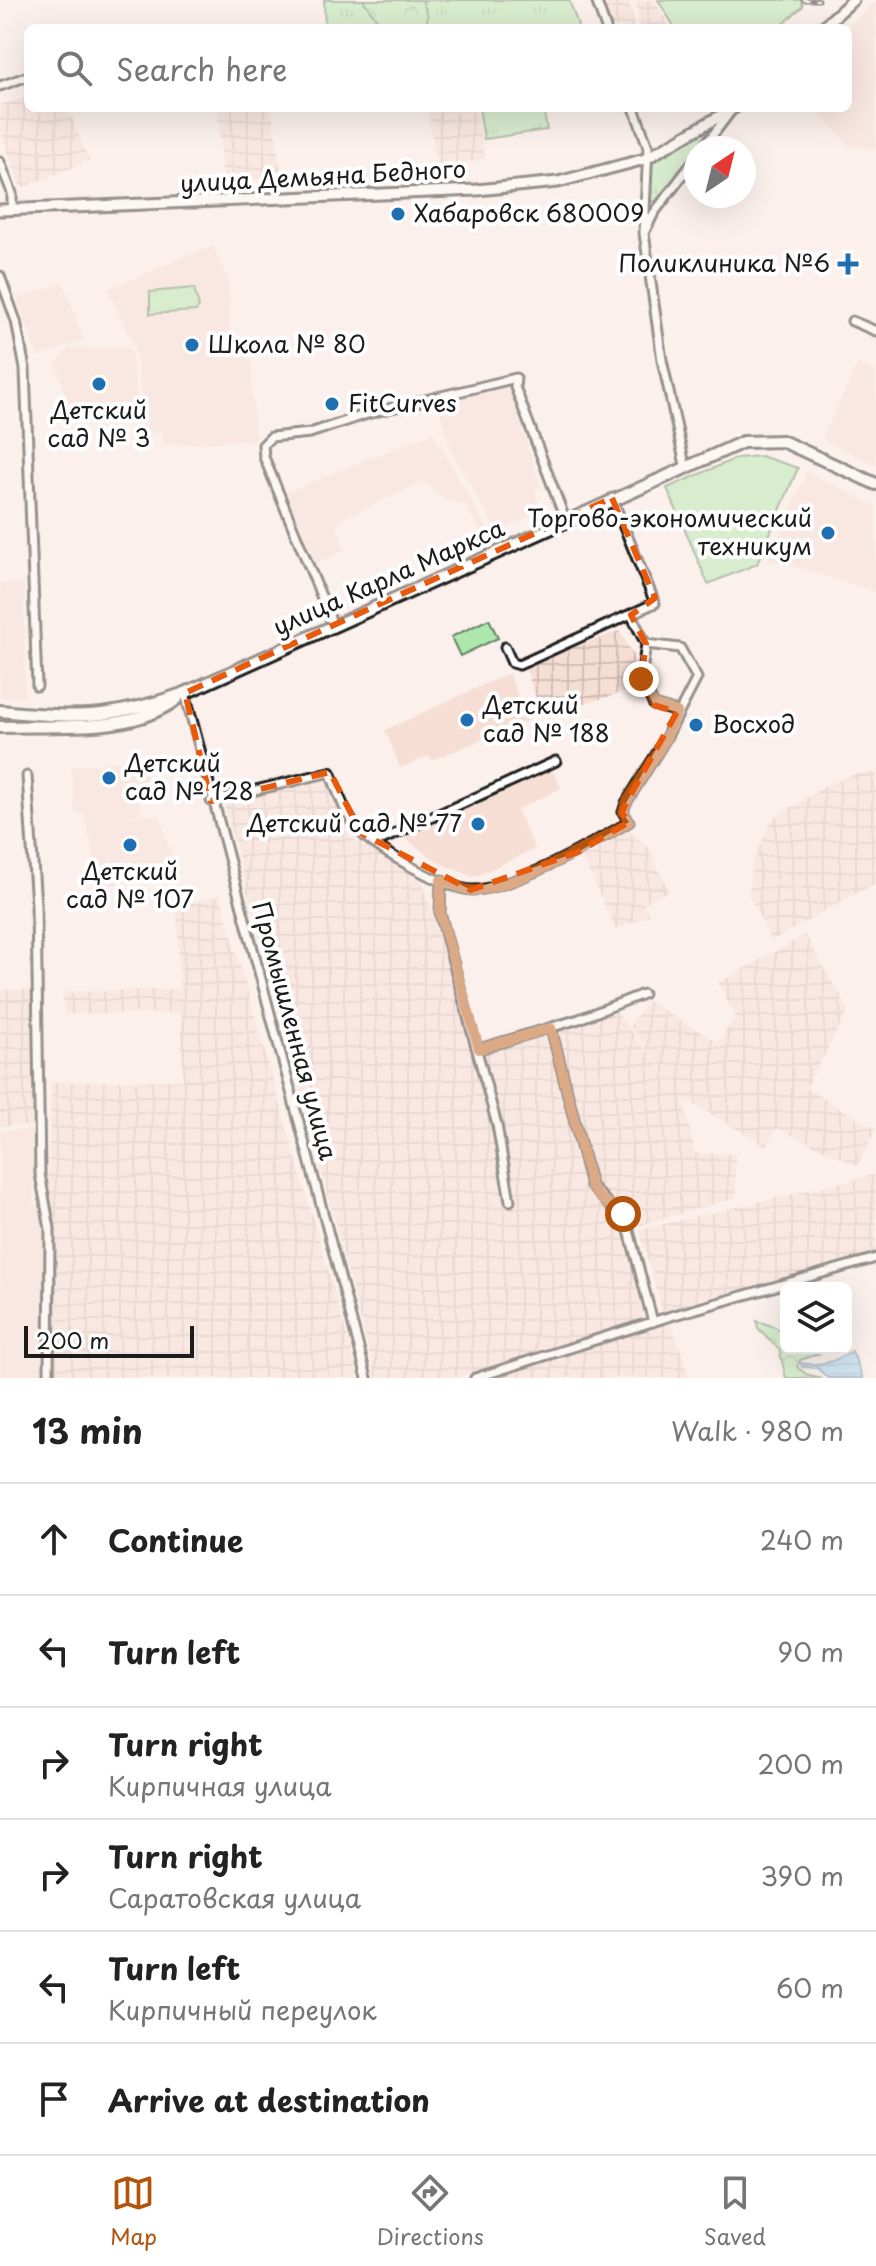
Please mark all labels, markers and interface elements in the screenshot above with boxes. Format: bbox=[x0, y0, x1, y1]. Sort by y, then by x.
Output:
search box bbox=[24, 24, 852, 112]
icon: search bbox=[52, 46, 96, 90]
text: Search here bbox=[116, 46, 288, 91]
north arrow bbox=[684, 136, 756, 208]
street label: улица Демьяна Бедного bbox=[179, 150, 467, 200]
place label: Хабаровск 680009 bbox=[414, 194, 644, 230]
marker: Хабаровск 680009 bbox=[389, 205, 407, 223]
place label: Поликлиника №6 bbox=[619, 244, 830, 280]
marker: Поликлиника №6 bbox=[837, 253, 859, 275]
place label: Школа № 80 bbox=[208, 325, 366, 361]
marker: Школа № 80 bbox=[183, 336, 201, 354]
marker: Детский сад № 3 bbox=[90, 375, 108, 393]
place label: FitCurves bbox=[348, 384, 457, 420]
place label: Детский сад № 3 bbox=[48, 391, 150, 455]
marker: FitCurves bbox=[323, 395, 341, 413]
place label: Торгово-экономический техникум bbox=[527, 499, 812, 563]
street label: улица Карла Маркса bbox=[267, 509, 510, 643]
marker: Торгово-экономический техникум bbox=[819, 524, 837, 542]
route end bbox=[623, 661, 659, 697]
place label: Детский сад № 188 bbox=[482, 686, 610, 750]
place label: Восход bbox=[712, 705, 795, 741]
marker: Детский сад № 188 bbox=[458, 711, 476, 729]
marker: Восход bbox=[687, 716, 705, 734]
place label: Детский сад № 128 bbox=[124, 744, 254, 808]
marker: Детский сад № 128 bbox=[100, 769, 118, 787]
place label: Детский сад № 77 bbox=[246, 804, 462, 840]
marker: Детский сад № 77 bbox=[469, 815, 487, 833]
marker: Детский сад № 107 bbox=[121, 836, 139, 854]
place label: Детский сад № 107 bbox=[66, 852, 194, 916]
street label: Промышленная улица bbox=[244, 897, 348, 1164]
route start bbox=[605, 1196, 641, 1232]
map controls bbox=[780, 1282, 852, 1354]
button: layers bbox=[780, 1282, 852, 1354]
scale bar bbox=[24, 1322, 194, 1358]
text: 200 m bbox=[36, 1323, 109, 1356]
text: 13 min bbox=[32, 1404, 143, 1456]
text: Walk · 980 m bbox=[671, 1411, 844, 1450]
icon: ahead bbox=[32, 1517, 76, 1561]
text: Continue bbox=[108, 1517, 243, 1562]
text: 240 m bbox=[760, 1520, 844, 1559]
icon: left bbox=[32, 1629, 76, 1673]
text: Turn left bbox=[108, 1629, 240, 1674]
text: 90 m bbox=[777, 1632, 844, 1671]
text: Turn right bbox=[108, 1721, 263, 1766]
icon: right bbox=[32, 1741, 76, 1785]
text: 200 m bbox=[757, 1744, 844, 1783]
text: Кирпичная улица bbox=[108, 1766, 332, 1805]
text: Turn right bbox=[108, 1833, 263, 1878]
icon: right bbox=[32, 1853, 76, 1897]
text: 390 m bbox=[760, 1856, 844, 1895]
text: Саратовская улица bbox=[108, 1878, 361, 1917]
text: Turn left bbox=[108, 1945, 240, 1990]
icon: left bbox=[32, 1965, 76, 2009]
text: 60 m bbox=[776, 1968, 844, 2007]
text: Кирпичный переулок bbox=[108, 1990, 377, 2029]
icon: arrive bbox=[32, 2077, 76, 2121]
text: Arrive at destination bbox=[108, 2077, 430, 2122]
tab: Map bbox=[110, 2171, 157, 2252]
tab: Directions bbox=[377, 2171, 484, 2252]
tab: Saved bbox=[704, 2171, 766, 2252]

